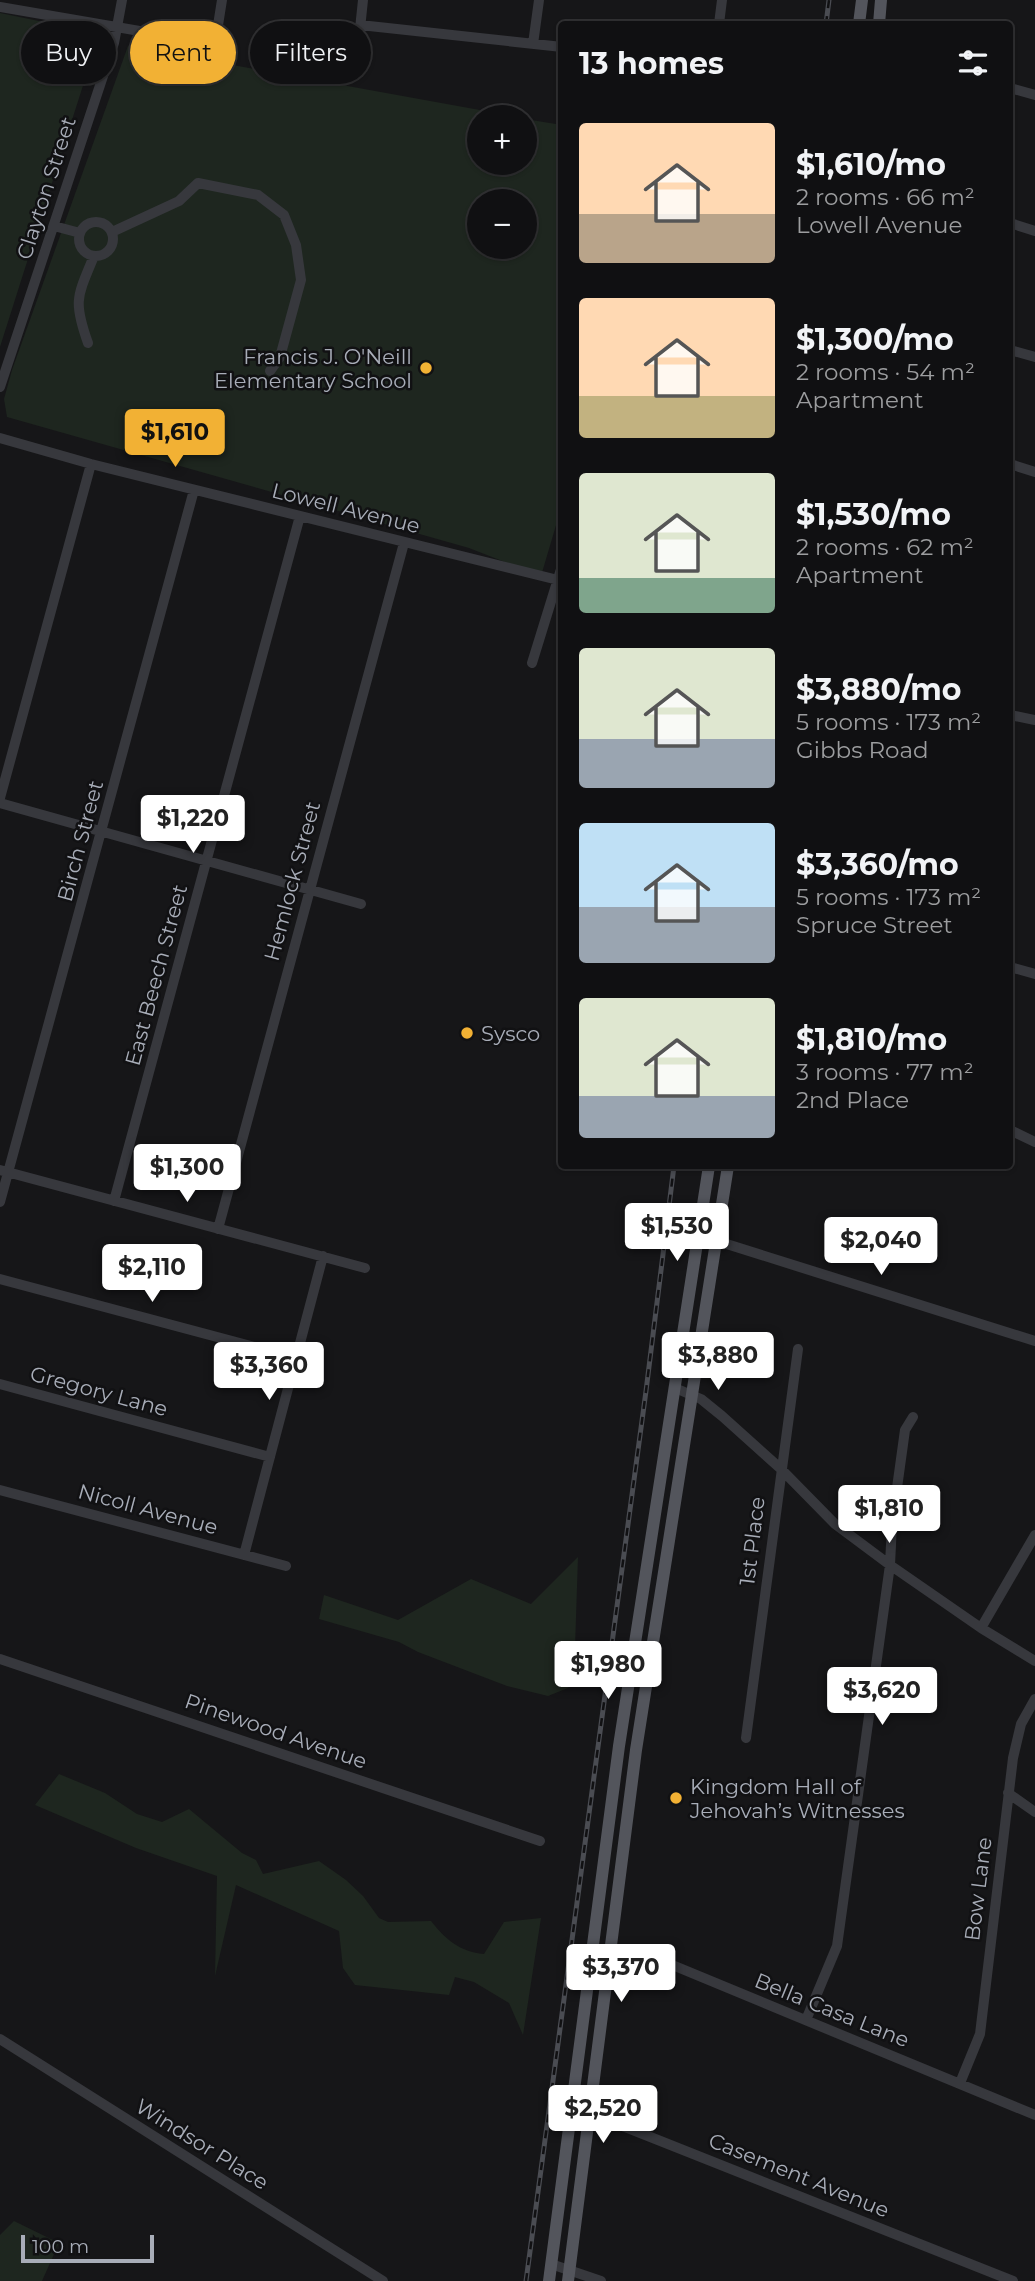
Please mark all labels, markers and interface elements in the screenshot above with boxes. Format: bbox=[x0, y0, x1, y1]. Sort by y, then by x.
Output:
chip: Buy bbox=[21, 21, 116, 84]
chip: Rent bbox=[130, 21, 236, 84]
chip: Filters bbox=[250, 21, 371, 84]
icon: filters bbox=[954, 44, 992, 82]
text: 13 homes bbox=[579, 45, 724, 82]
map controls bbox=[467, 105, 537, 259]
button: + bbox=[467, 105, 537, 175]
street label: Clayton Street bbox=[11, 114, 81, 262]
text: $1,610/mo bbox=[796, 146, 946, 183]
icon: home bbox=[635, 151, 719, 235]
text: 2 rooms · 66 m² bbox=[796, 183, 975, 211]
button: − bbox=[467, 189, 537, 259]
text: Lowell Avenue bbox=[796, 211, 962, 239]
text: $1,300/mo bbox=[796, 321, 954, 358]
icon: home bbox=[635, 326, 719, 410]
place label: Francis J. O'Neill Elementary School bbox=[214, 344, 412, 393]
text: 2 rooms · 54 m² bbox=[796, 358, 975, 386]
marker: Francis J. O'Neill Elementary School bbox=[418, 360, 434, 376]
text: Apartment bbox=[796, 386, 924, 414]
pin: $1,610 bbox=[118, 410, 232, 469]
text: $1,610 bbox=[141, 418, 209, 446]
street label: Lowell Avenue bbox=[269, 477, 423, 539]
text: $1,530/mo bbox=[796, 496, 951, 533]
icon: home bbox=[635, 501, 719, 585]
text: 2 rooms · 62 m² bbox=[796, 533, 974, 561]
text: Apartment bbox=[796, 561, 924, 589]
text: $3,880/mo bbox=[796, 671, 961, 708]
icon: home bbox=[635, 676, 719, 760]
text: 5 rooms · 173 m² bbox=[796, 708, 981, 736]
text: Gibbs Road bbox=[796, 736, 929, 764]
street label: Birch Street bbox=[52, 778, 108, 904]
pin: $1,220 bbox=[136, 796, 250, 855]
street label: Hemlock Street bbox=[259, 799, 325, 963]
text: $1,220 bbox=[157, 804, 229, 832]
text: $3,360/mo bbox=[796, 846, 959, 883]
icon: home bbox=[635, 851, 719, 935]
street label: East Beech Street bbox=[120, 882, 192, 1068]
text: 5 rooms · 173 m² bbox=[796, 883, 981, 911]
text: Spruce Street bbox=[796, 911, 953, 939]
place label: Sysco bbox=[481, 1021, 540, 1046]
text: $1,810/mo bbox=[796, 1021, 947, 1058]
marker: Sysco bbox=[459, 1025, 475, 1041]
icon: home bbox=[635, 1026, 719, 1110]
text: 3 rooms · 77 m² bbox=[796, 1058, 974, 1086]
text: 2nd Place bbox=[796, 1086, 909, 1114]
pin: $1,300 bbox=[130, 1144, 244, 1204]
text: $1,300 bbox=[150, 1153, 224, 1181]
pin: $1,530 bbox=[620, 1204, 734, 1263]
text: $1,530 bbox=[641, 1212, 713, 1240]
pin: $2,040 bbox=[824, 1218, 938, 1277]
text: $2,040 bbox=[840, 1226, 922, 1254]
pin: $2,110 bbox=[95, 1244, 209, 1304]
text: $2,110 bbox=[118, 1253, 186, 1281]
pin: $3,880 bbox=[661, 1332, 775, 1392]
text: $3,880 bbox=[678, 1341, 758, 1369]
pin: $3,360 bbox=[212, 1342, 326, 1402]
text: $3,360 bbox=[230, 1351, 308, 1379]
street label: Gregory Lane bbox=[27, 1361, 171, 1421]
street label: Nicoll Avenue bbox=[75, 1478, 221, 1540]
pin: $1,810 bbox=[832, 1486, 946, 1545]
text: $1,810 bbox=[854, 1494, 924, 1522]
street label: 1st Place bbox=[734, 1495, 770, 1587]
pin: $1,980 bbox=[551, 1642, 665, 1701]
text: $1,980 bbox=[571, 1650, 645, 1678]
pin: $3,620 bbox=[825, 1668, 939, 1727]
text: $3,620 bbox=[843, 1676, 921, 1704]
street label: Pinewood Avenue bbox=[182, 1688, 370, 1774]
place label: Kingdom Hall of Jehovah’s Witnesses bbox=[689, 1774, 905, 1823]
marker: Kingdom Hall of Jehovah’s Witnesses bbox=[668, 1790, 684, 1806]
street label: Bow Lane bbox=[959, 1836, 997, 1942]
pin: $3,370 bbox=[564, 1944, 678, 2004]
text: $3,370 bbox=[582, 1953, 660, 1981]
street label: Bella Casa Lane bbox=[751, 1968, 913, 2052]
pin: $2,520 bbox=[546, 2086, 660, 2145]
street label: Windsor Place bbox=[131, 2093, 273, 2195]
text: $2,520 bbox=[564, 2094, 642, 2122]
street label: Casement Avenue bbox=[705, 2127, 893, 2223]
scale bar bbox=[21, 2232, 154, 2264]
text: 100 m bbox=[32, 2235, 89, 2258]

